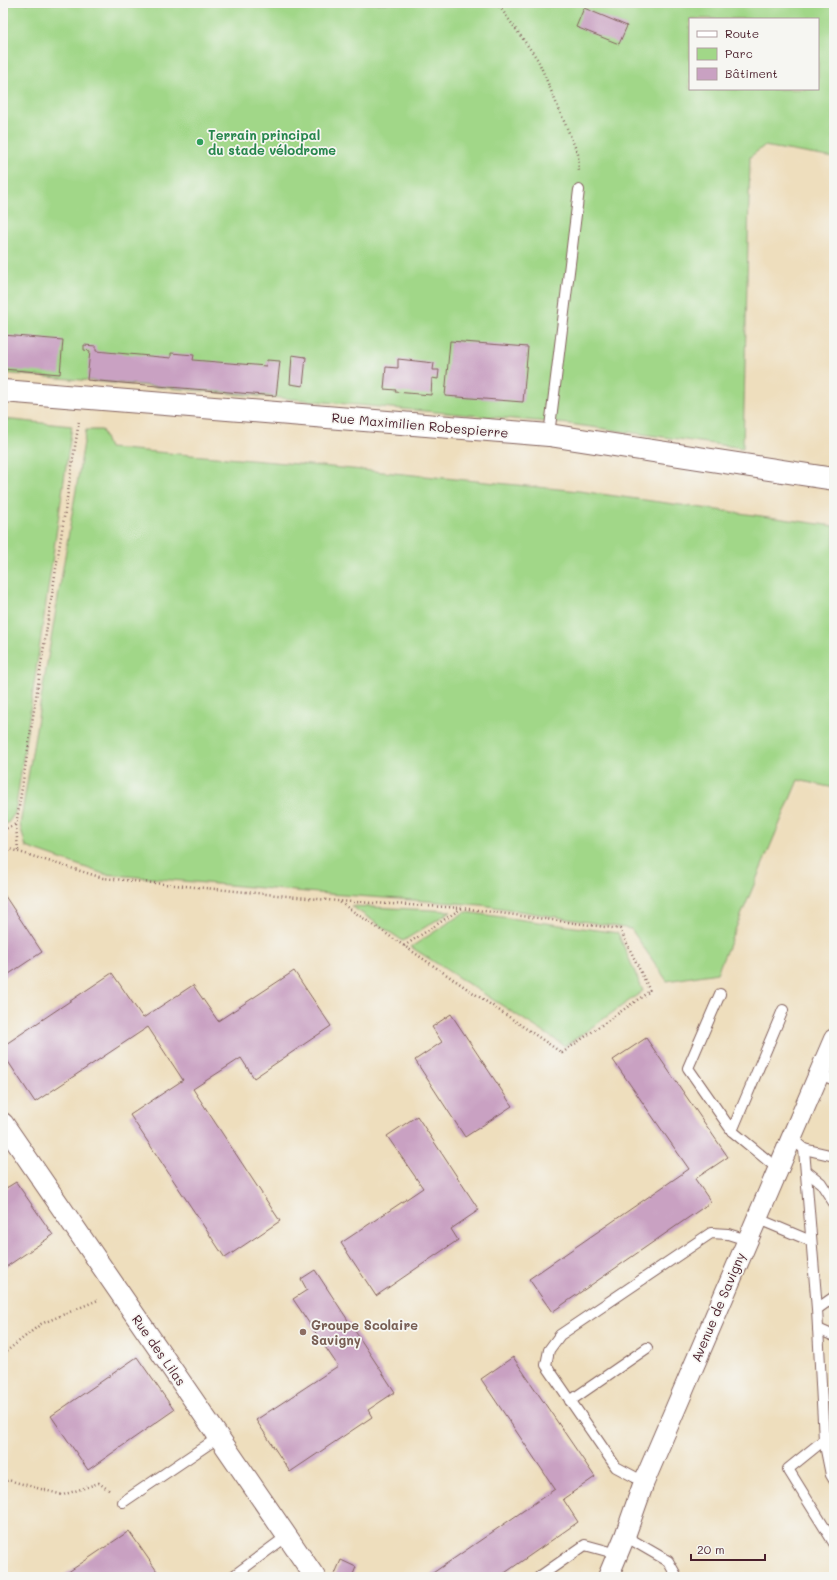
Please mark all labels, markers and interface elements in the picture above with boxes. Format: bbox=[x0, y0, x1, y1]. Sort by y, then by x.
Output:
legend bbox=[689, 18, 819, 90]
text: Route bbox=[725, 25, 759, 41]
text: Parc bbox=[725, 45, 753, 61]
text: Bâtiment bbox=[725, 65, 778, 81]
place label: Terrain principal du stade vélodrome bbox=[208, 126, 336, 158]
marker: Terrain principal du stade vélodrome bbox=[195, 137, 205, 147]
street label: Rue Maximilien Robespierre bbox=[331, 408, 509, 441]
street label: Avenue de Savigny bbox=[687, 1249, 748, 1364]
street label: Rue des Lilas bbox=[129, 1311, 190, 1389]
place label: Groupe Scolaire Savigny bbox=[311, 1316, 418, 1349]
marker: Groupe Scolaire Savigny bbox=[298, 1327, 308, 1337]
scale bar bbox=[691, 1536, 765, 1562]
text: 20 m bbox=[697, 1541, 725, 1557]

